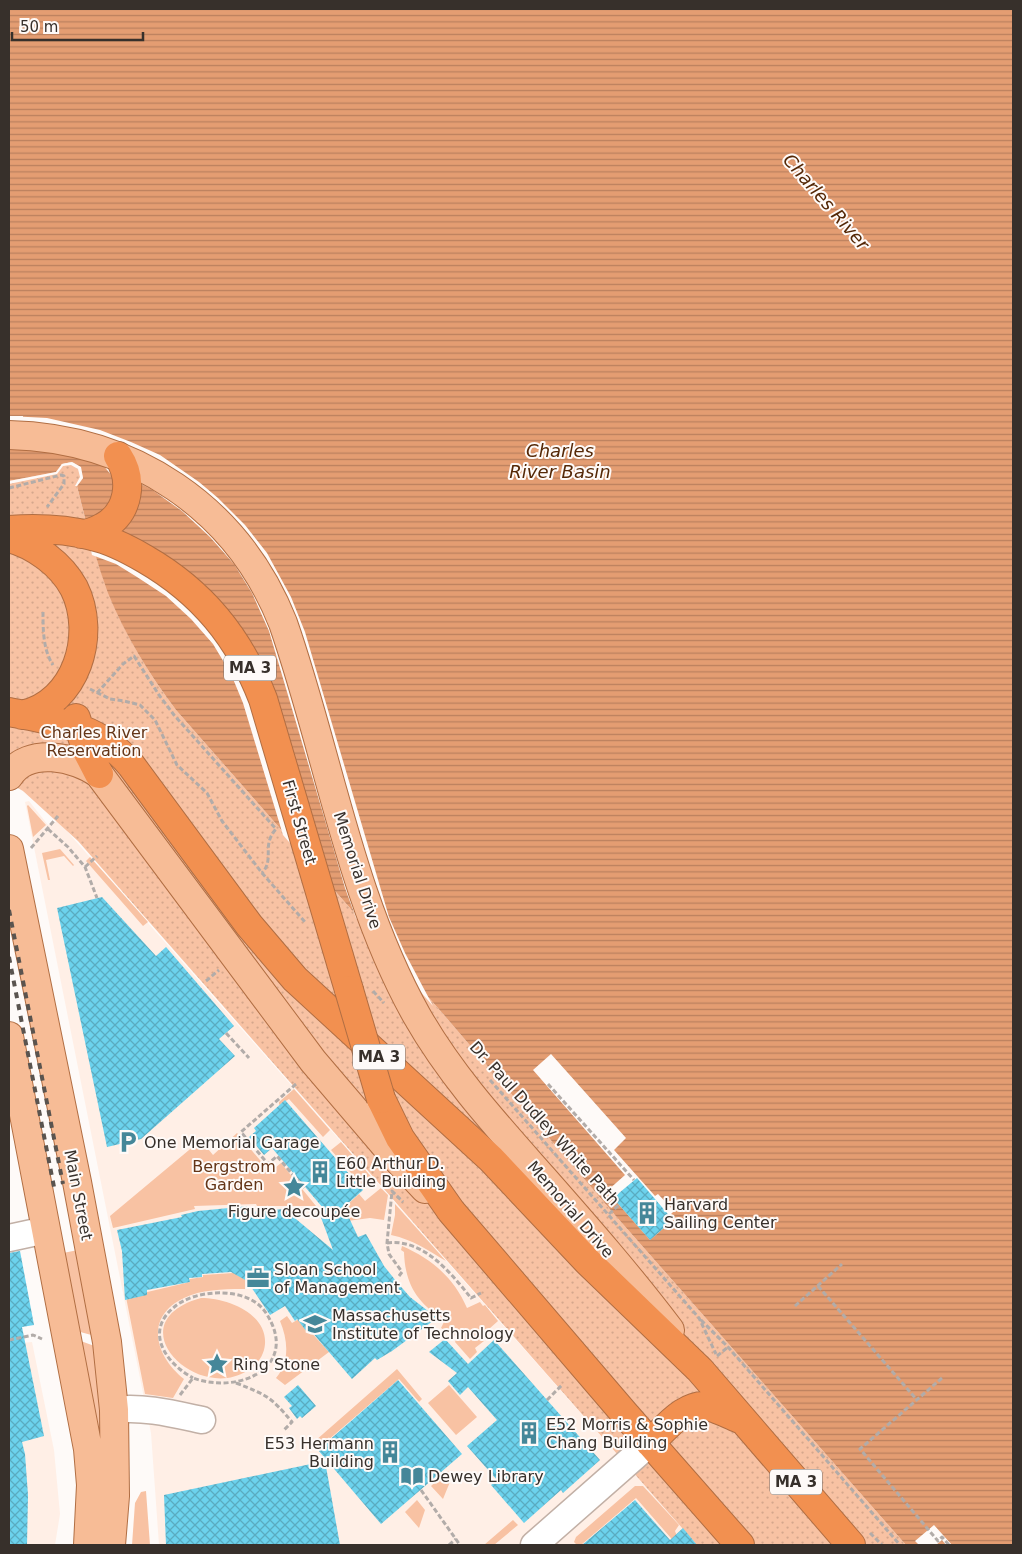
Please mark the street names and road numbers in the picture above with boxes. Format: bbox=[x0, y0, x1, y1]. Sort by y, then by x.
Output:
road number: MA 3 bbox=[224, 656, 276, 680]
street label: First Street bbox=[278, 778, 321, 867]
street label: Memorial Drive bbox=[330, 809, 385, 931]
street label: Dr. Paul Dudley White Path bbox=[466, 1037, 623, 1209]
road number: MA 3 bbox=[353, 1044, 405, 1070]
street label: Main Street bbox=[60, 1148, 97, 1242]
street label: Memorial Drive bbox=[523, 1157, 618, 1262]
road number: MA 3 bbox=[770, 1470, 822, 1494]

